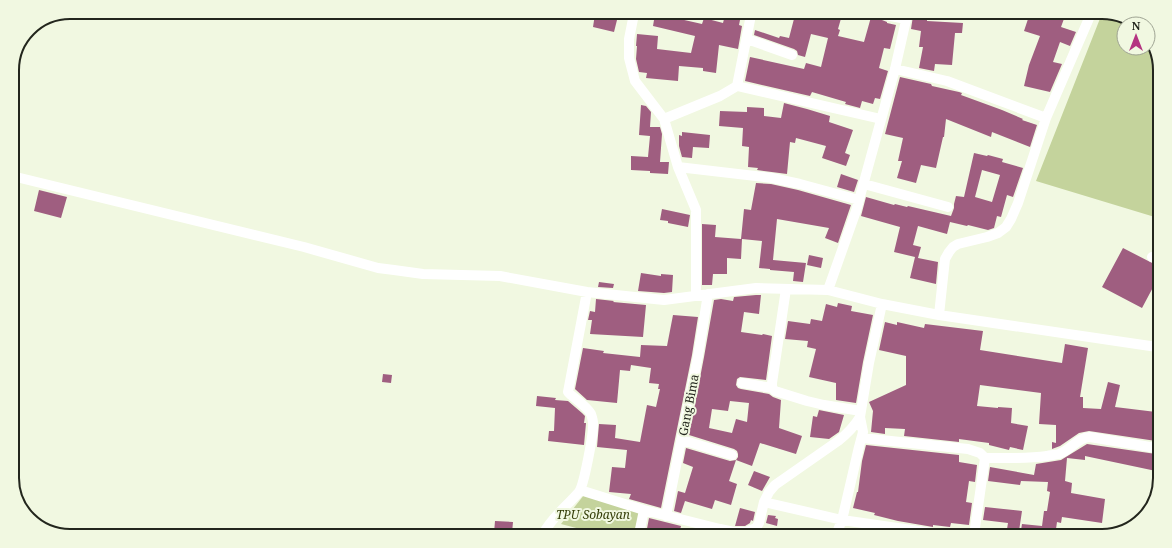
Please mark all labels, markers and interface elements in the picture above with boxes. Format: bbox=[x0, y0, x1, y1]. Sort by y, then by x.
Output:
north arrow bbox=[1116, 16, 1156, 56]
text: N bbox=[1132, 18, 1141, 33]
street label: Gang Bima bbox=[674, 372, 703, 437]
park label: TPU Sobayan bbox=[556, 506, 630, 523]

